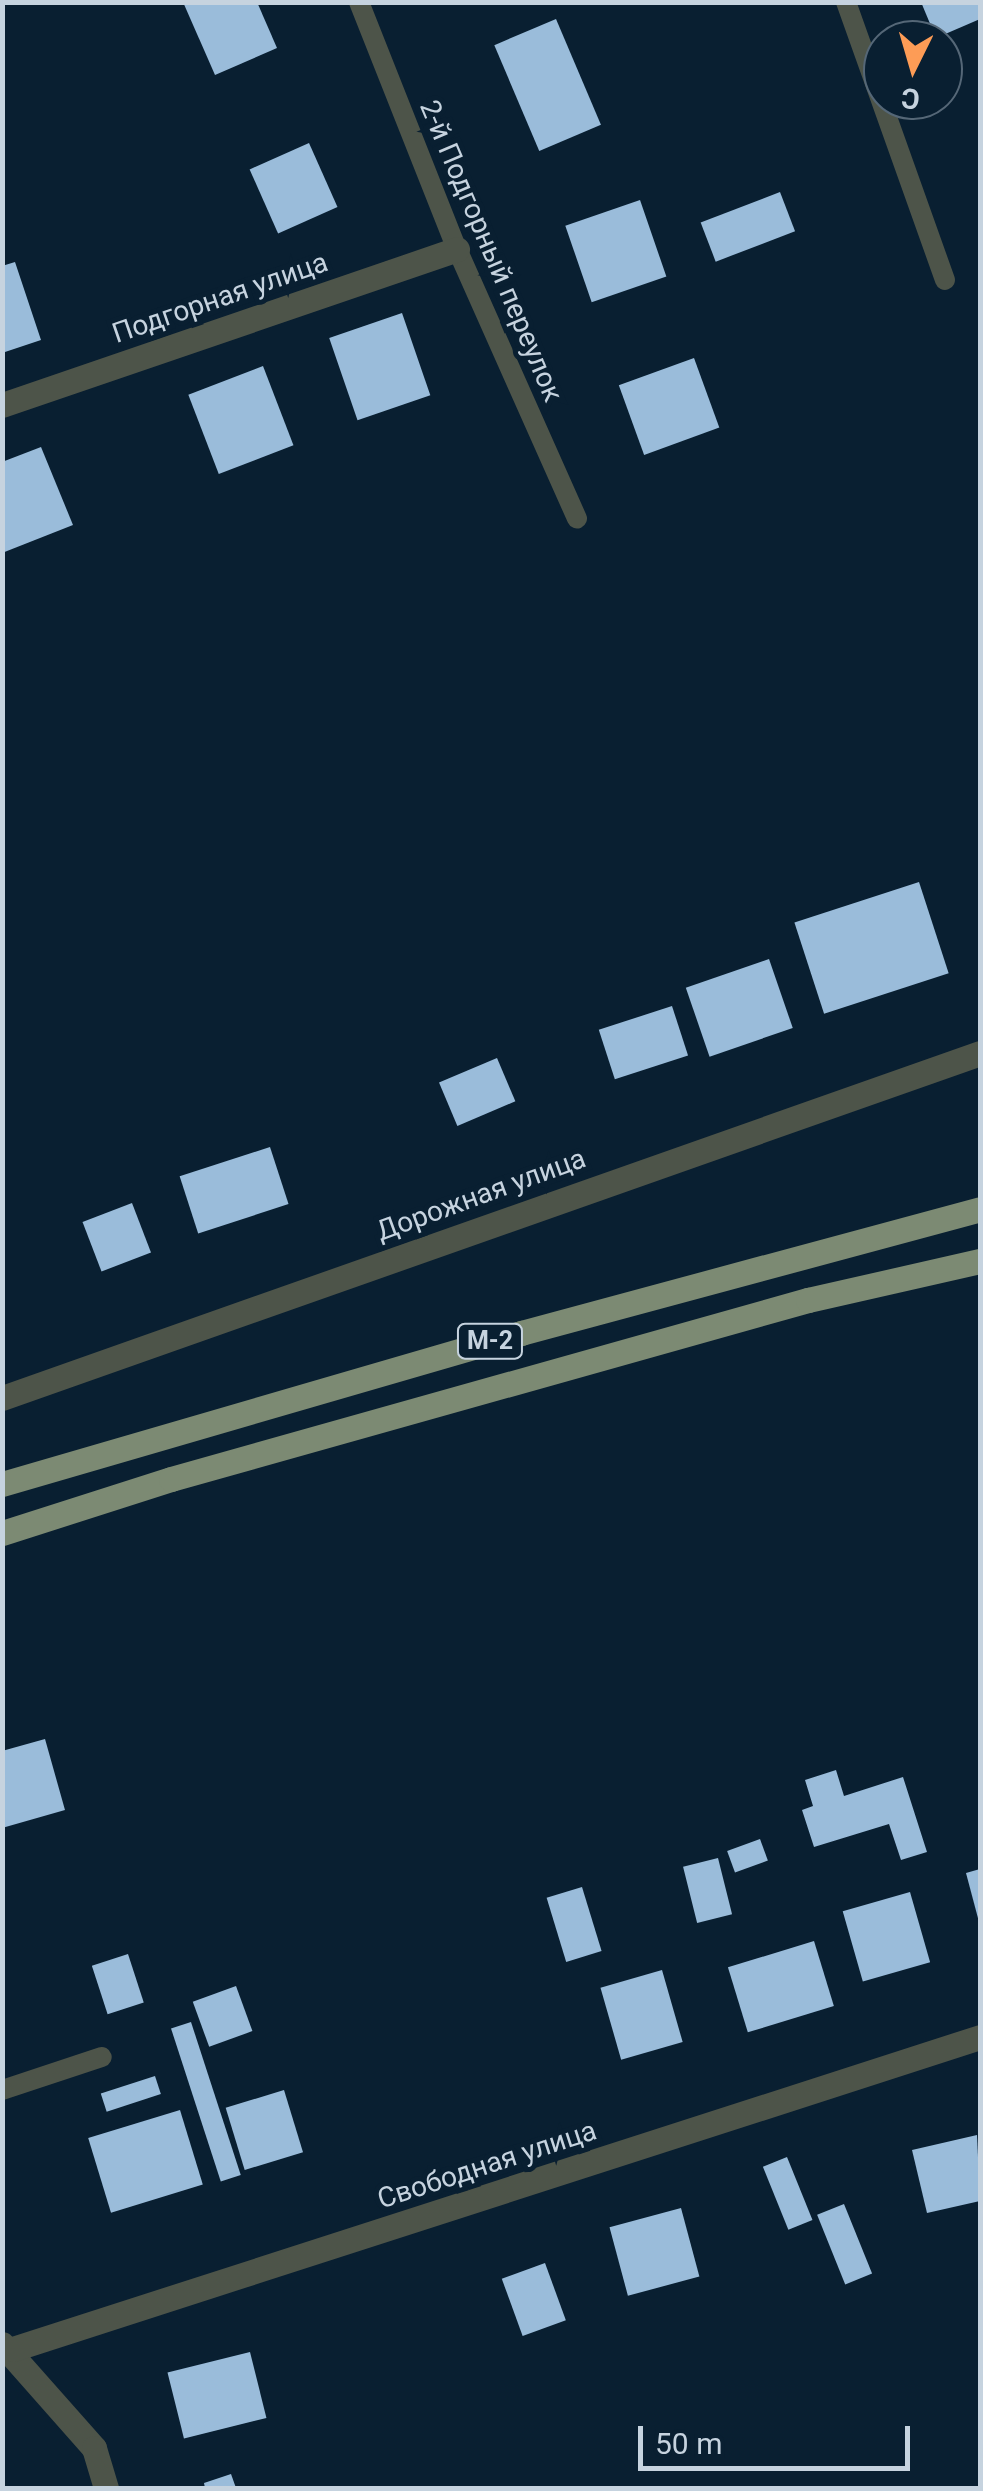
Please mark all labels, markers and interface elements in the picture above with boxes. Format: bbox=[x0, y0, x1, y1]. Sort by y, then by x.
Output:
north arrow bbox=[863, 20, 963, 120]
text: С bbox=[900, 81, 921, 116]
street label: 2-й Подгорный переулок bbox=[412, 95, 570, 407]
street label: Подгорная улица bbox=[108, 245, 332, 351]
street label: Дорожная улица bbox=[372, 1142, 590, 1248]
road number: М-2 bbox=[455, 1321, 525, 1361]
street label: Свободная улица bbox=[373, 2114, 601, 2216]
scale bar bbox=[643, 2406, 916, 2468]
text: 50 m bbox=[655, 2426, 722, 2461]

